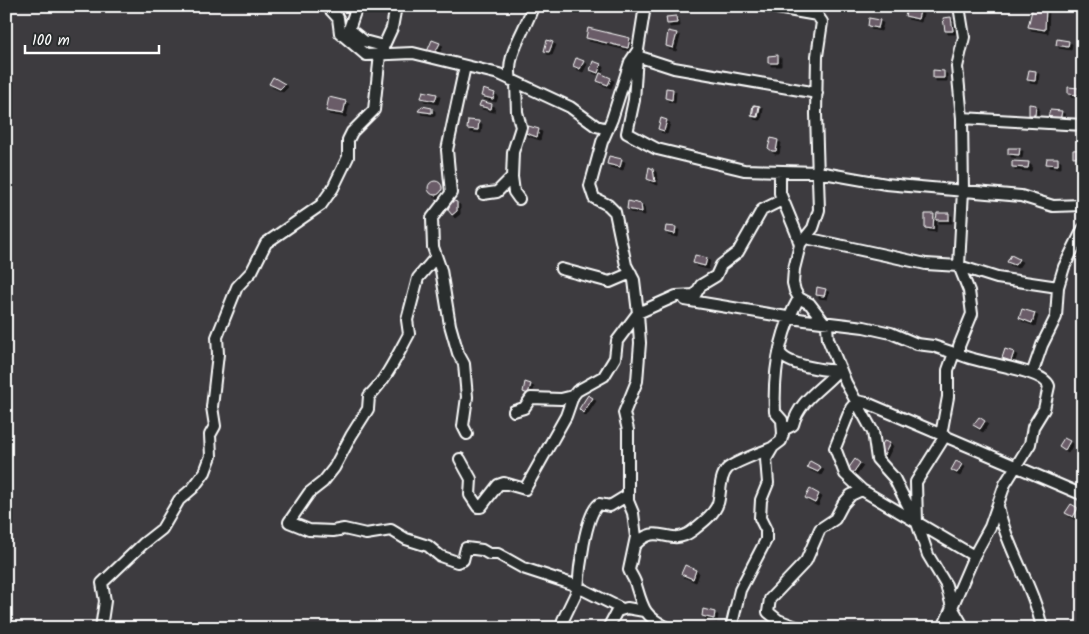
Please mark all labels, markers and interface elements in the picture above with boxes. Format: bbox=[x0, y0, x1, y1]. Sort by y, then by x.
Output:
scale bar bbox=[25, 22, 159, 54]
text: 100 m bbox=[32, 29, 70, 53]

